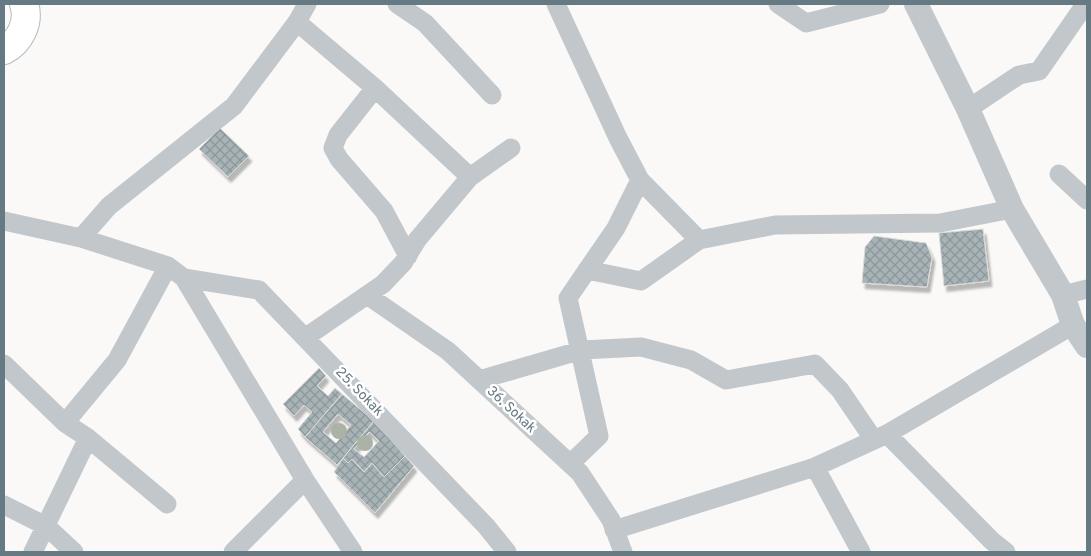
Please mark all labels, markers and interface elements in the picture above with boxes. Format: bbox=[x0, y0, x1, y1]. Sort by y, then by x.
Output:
street label: 25. Sokak bbox=[332, 364, 386, 420]
street label: 36. Sokak bbox=[483, 383, 539, 437]

